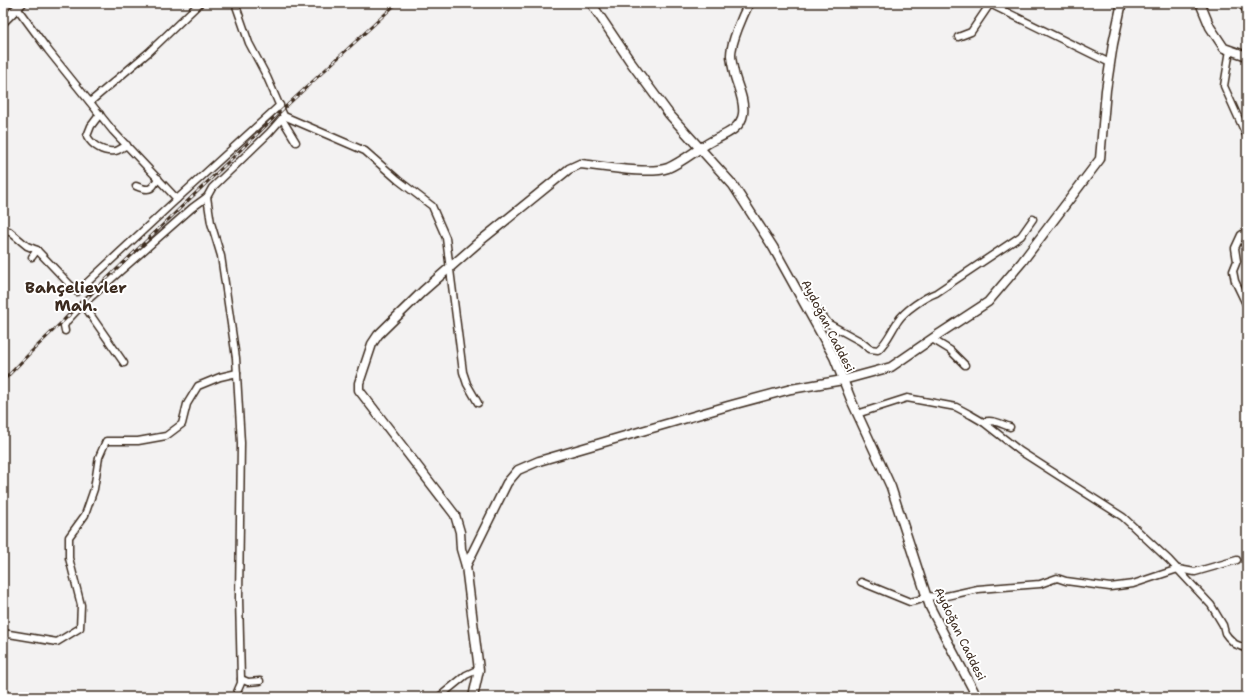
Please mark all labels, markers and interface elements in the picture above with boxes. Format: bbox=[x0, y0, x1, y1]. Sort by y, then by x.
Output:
district label: Bahçelievler Mah. bbox=[25, 277, 127, 316]
street label: Aydoğan Caddesi bbox=[798, 277, 858, 375]
street label: Aydoğan Caddesi bbox=[930, 585, 990, 683]

